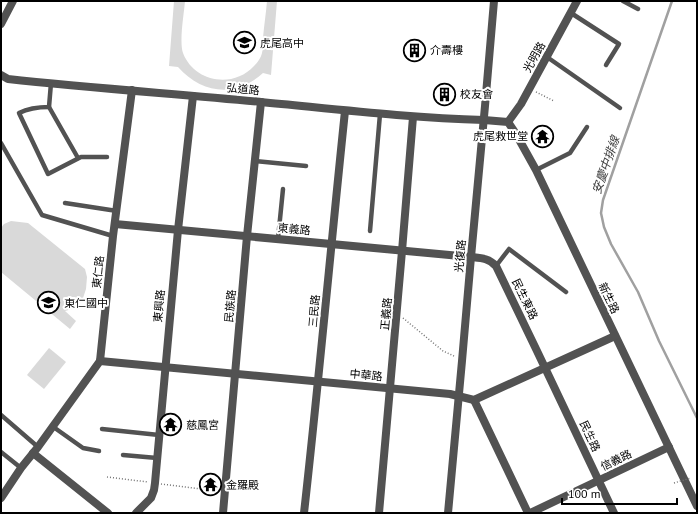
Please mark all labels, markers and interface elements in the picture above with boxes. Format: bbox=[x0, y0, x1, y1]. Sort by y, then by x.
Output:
school or university icon: 虎尾高中 bbox=[231, 30, 257, 56]
place label: 虎尾高中 bbox=[260, 36, 304, 50]
building icon: 介壽樓 bbox=[401, 37, 427, 63]
street label: 光明路 bbox=[520, 39, 548, 75]
place label: 介壽樓 bbox=[430, 43, 463, 57]
street label: 弘道路 bbox=[226, 81, 260, 97]
building icon: 校友會 bbox=[431, 81, 457, 107]
place label: 校友會 bbox=[460, 87, 493, 101]
temple icon: 虎尾救世堂 bbox=[530, 123, 556, 149]
place label: 虎尾救世堂 bbox=[473, 129, 528, 143]
water label: 安慶中排線 bbox=[589, 132, 623, 196]
street label: 東義路 bbox=[277, 221, 311, 237]
street label: 光復路 bbox=[452, 239, 468, 273]
street label: 東仁路 bbox=[89, 255, 107, 289]
street label: 民生東路 bbox=[509, 276, 541, 322]
street label: 新生路 bbox=[595, 280, 623, 316]
street label: 東興路 bbox=[151, 289, 167, 323]
street label: 民族路 bbox=[222, 289, 238, 323]
school or university icon: 東仁國中 bbox=[35, 290, 61, 316]
street label: 三民路 bbox=[306, 294, 322, 328]
place label: 東仁國中 bbox=[64, 296, 108, 310]
street label: 正義路 bbox=[378, 297, 394, 331]
street label: 中華路 bbox=[349, 367, 383, 383]
temple icon: 慈鳳宮 bbox=[158, 412, 184, 438]
place label: 慈鳳宮 bbox=[186, 418, 219, 432]
street label: 民生路 bbox=[577, 418, 603, 454]
street label: 信義路 bbox=[598, 446, 634, 474]
temple icon: 金羅殿 bbox=[197, 472, 223, 498]
place label: 金羅殿 bbox=[226, 478, 259, 492]
scale bar bbox=[562, 480, 677, 506]
text: 100 m bbox=[568, 486, 601, 501]

